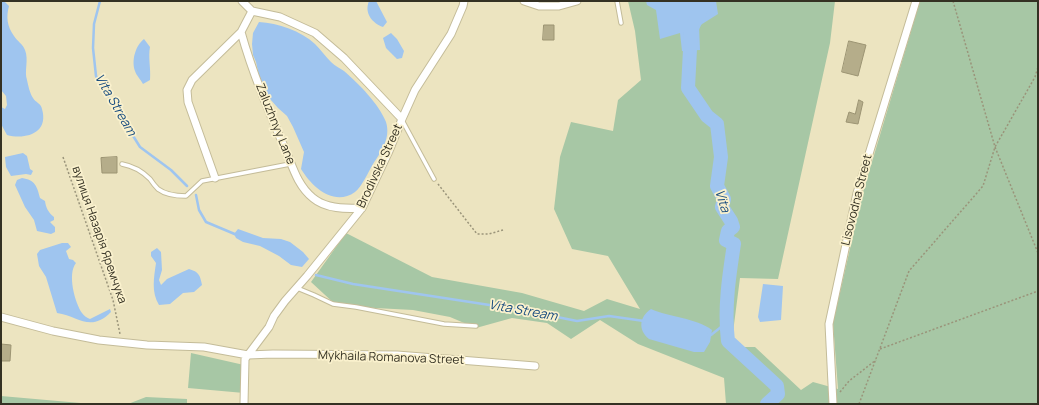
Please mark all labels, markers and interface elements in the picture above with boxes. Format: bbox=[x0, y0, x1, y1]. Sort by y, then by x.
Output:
water label: Vita Stream bbox=[91, 71, 139, 139]
street label: Zaluzhnyy Lane bbox=[252, 81, 298, 167]
street label: Brodivska Street bbox=[354, 122, 406, 210]
street label: Lisovodna Street bbox=[839, 153, 875, 247]
street label: вулиця Назарія Яремчука bbox=[69, 164, 129, 306]
water label: Vita bbox=[711, 188, 733, 214]
water label: Vita Stream bbox=[488, 297, 558, 325]
street label: Mykhaila Romanova Street bbox=[318, 348, 464, 368]

